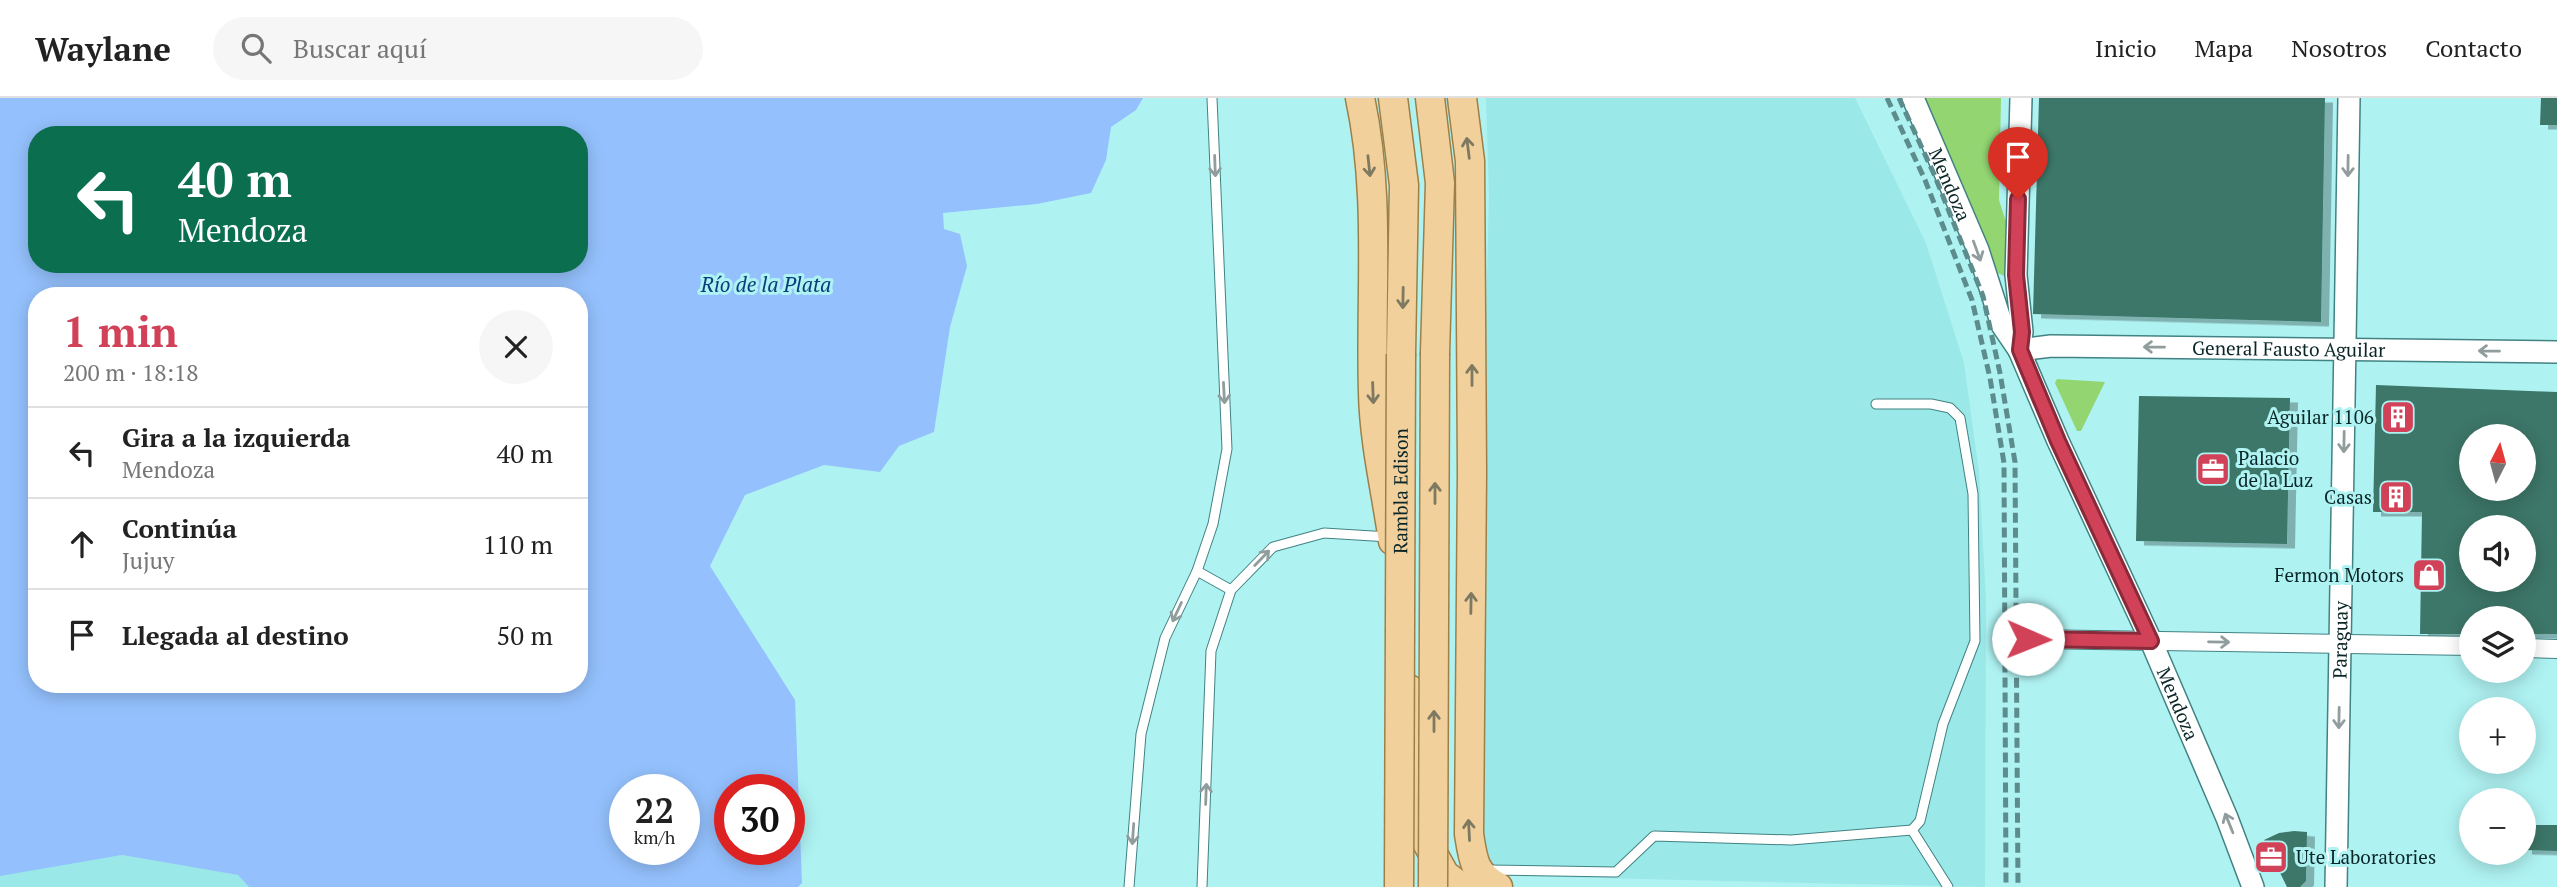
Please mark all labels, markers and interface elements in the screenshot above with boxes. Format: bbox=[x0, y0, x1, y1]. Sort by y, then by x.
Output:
search box bbox=[213, 17, 703, 80]
text: Waylane bbox=[35, 27, 171, 70]
icon: search bbox=[237, 29, 275, 67]
text: Buscar aquí bbox=[293, 31, 427, 65]
text: Inicio bbox=[2095, 32, 2157, 64]
text: Mapa bbox=[2195, 32, 2253, 64]
text: Nosotros bbox=[2291, 32, 2387, 64]
text: Contacto bbox=[2425, 32, 2522, 64]
pin bbox=[1988, 127, 2048, 199]
one-way arrow bbox=[1462, 137, 1475, 160]
icon: arrive bbox=[1999, 138, 2037, 176]
street label: Mendoza bbox=[1924, 144, 1977, 225]
text: 40 m bbox=[178, 146, 292, 211]
icon: left bbox=[63, 154, 154, 245]
one-way arrow bbox=[1208, 154, 1221, 177]
one-way arrow bbox=[1363, 154, 1376, 176]
one-way arrow bbox=[2341, 154, 2355, 177]
text: Mendoza bbox=[178, 209, 308, 251]
one-way arrow bbox=[1972, 240, 1985, 262]
water label: Río de la Plata bbox=[700, 270, 831, 298]
one-way arrow bbox=[1396, 287, 1409, 310]
text: 1 min bbox=[63, 303, 178, 359]
button: close bbox=[479, 310, 553, 384]
street label: General Fausto Aguilar bbox=[2192, 335, 2386, 362]
one-way arrow bbox=[2143, 340, 2166, 354]
one-way arrow bbox=[2478, 344, 2501, 358]
text: 200 m · 18:18 bbox=[63, 357, 198, 388]
one-way arrow bbox=[1465, 364, 1478, 387]
one-way arrow bbox=[1366, 381, 1380, 404]
one-way arrow bbox=[1218, 382, 1231, 404]
building icon: Aguilar 1106 bbox=[2379, 398, 2417, 436]
place label: Aguilar 1106 bbox=[2267, 404, 2374, 429]
text: Gira a la izquierda bbox=[122, 420, 350, 454]
north arrow bbox=[2459, 424, 2536, 500]
map controls bbox=[2459, 424, 2536, 865]
street label: Rambla Edison bbox=[1387, 428, 1413, 554]
one-way arrow bbox=[2337, 430, 2350, 453]
icon: left bbox=[63, 434, 101, 472]
text: 40 m bbox=[497, 436, 553, 470]
place label: Palacio de la Luz bbox=[2238, 445, 2313, 492]
office icon: Palacio de la Luz bbox=[2194, 450, 2232, 488]
text: Mendoza bbox=[122, 454, 215, 485]
building icon: Casas bbox=[2377, 478, 2415, 516]
one-way arrow bbox=[1428, 482, 1442, 505]
place label: Casas bbox=[2324, 484, 2372, 509]
text: Continúa bbox=[122, 511, 237, 545]
button: sound bbox=[2459, 515, 2536, 592]
icon: ahead bbox=[63, 525, 101, 563]
text: 110 m bbox=[483, 527, 553, 561]
text: Jujuy bbox=[122, 545, 175, 576]
one-way arrow bbox=[1254, 550, 1271, 567]
shop icon: Fermon Motors bbox=[2410, 556, 2448, 594]
place label: Fermon Motors bbox=[2274, 562, 2404, 587]
one-way arrow bbox=[1464, 592, 1478, 615]
street label: Paraguay bbox=[2326, 600, 2353, 679]
one-way arrow bbox=[1170, 601, 1183, 622]
position arrow bbox=[1991, 602, 2065, 676]
button: layers bbox=[2459, 606, 2536, 683]
icon: arrive bbox=[63, 616, 101, 654]
text: Llegada al destino bbox=[122, 618, 349, 652]
text: 50 m bbox=[497, 618, 553, 652]
one-way arrow bbox=[2207, 635, 2230, 649]
street label: Mendoza bbox=[2152, 663, 2205, 744]
button: + bbox=[2459, 697, 2536, 774]
one-way arrow bbox=[2332, 706, 2346, 729]
one-way arrow bbox=[1427, 710, 1441, 733]
speed limit sign: 30 bbox=[714, 774, 805, 865]
one-way arrow bbox=[1200, 783, 1213, 806]
text: 22 bbox=[635, 787, 674, 833]
button: − bbox=[2459, 788, 2536, 865]
one-way arrow bbox=[2222, 813, 2235, 835]
one-way arrow bbox=[1463, 819, 1476, 842]
one-way arrow bbox=[1126, 822, 1139, 844]
text: km/h bbox=[634, 825, 675, 849]
office icon: Ute Laboratories bbox=[2252, 838, 2290, 876]
place label: Ute Laboratories bbox=[2296, 844, 2436, 869]

